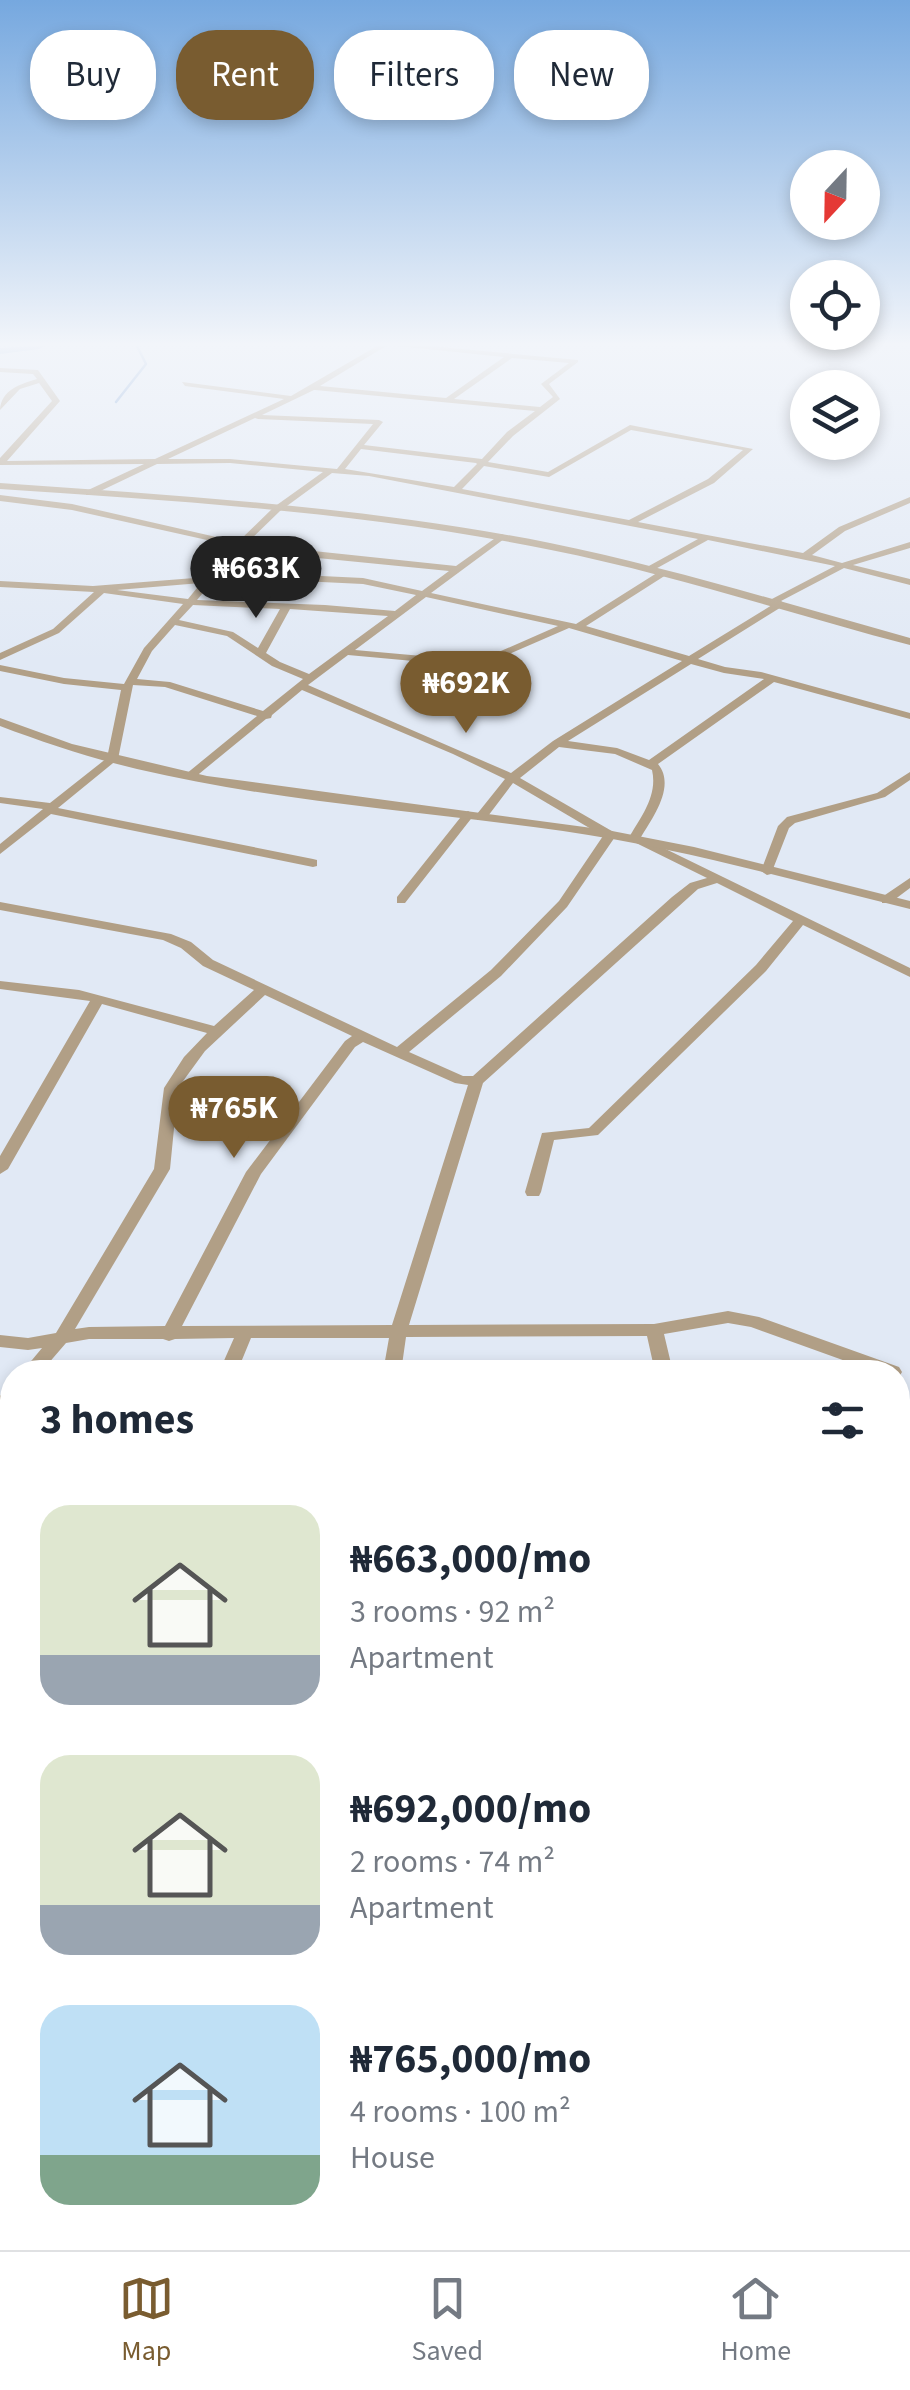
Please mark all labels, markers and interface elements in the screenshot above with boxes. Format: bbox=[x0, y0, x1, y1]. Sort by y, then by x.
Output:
chip: Buy bbox=[30, 30, 156, 120]
chip: Rent bbox=[176, 30, 314, 120]
chip: Filters bbox=[334, 30, 494, 120]
chip: New bbox=[514, 30, 649, 120]
north arrow bbox=[790, 150, 880, 240]
map controls bbox=[790, 150, 880, 460]
button: locate bbox=[790, 260, 880, 350]
button: layers bbox=[790, 370, 880, 460]
pin: ₦663K bbox=[186, 536, 326, 621]
text: ₦663K bbox=[212, 545, 300, 591]
pin: ₦692K bbox=[396, 651, 536, 736]
text: ₦692K bbox=[422, 660, 510, 706]
pin: ₦765K bbox=[164, 1076, 304, 1161]
text: ₦765K bbox=[190, 1085, 278, 1131]
text: 3 homes bbox=[40, 1390, 194, 1450]
icon: filters bbox=[815, 1393, 870, 1448]
text: ₦663,000/mo bbox=[350, 1529, 591, 1589]
icon: home bbox=[120, 1545, 240, 1665]
text: 3 rooms · 92 m² bbox=[350, 1589, 555, 1635]
text: Apartment bbox=[350, 1635, 493, 1681]
text: ₦692,000/mo bbox=[350, 1779, 591, 1839]
icon: home bbox=[120, 1795, 240, 1915]
text: 2 rooms · 74 m² bbox=[350, 1839, 555, 1885]
text: Apartment bbox=[350, 1885, 493, 1931]
text: ₦765,000/mo bbox=[350, 2029, 591, 2089]
icon: home bbox=[120, 2045, 240, 2165]
text: 4 rooms · 100 m² bbox=[350, 2089, 571, 2135]
text: House bbox=[350, 2135, 435, 2181]
tab: Map bbox=[119, 2271, 174, 2371]
tab: Saved bbox=[411, 2271, 483, 2371]
tab: Home bbox=[721, 2271, 791, 2371]

